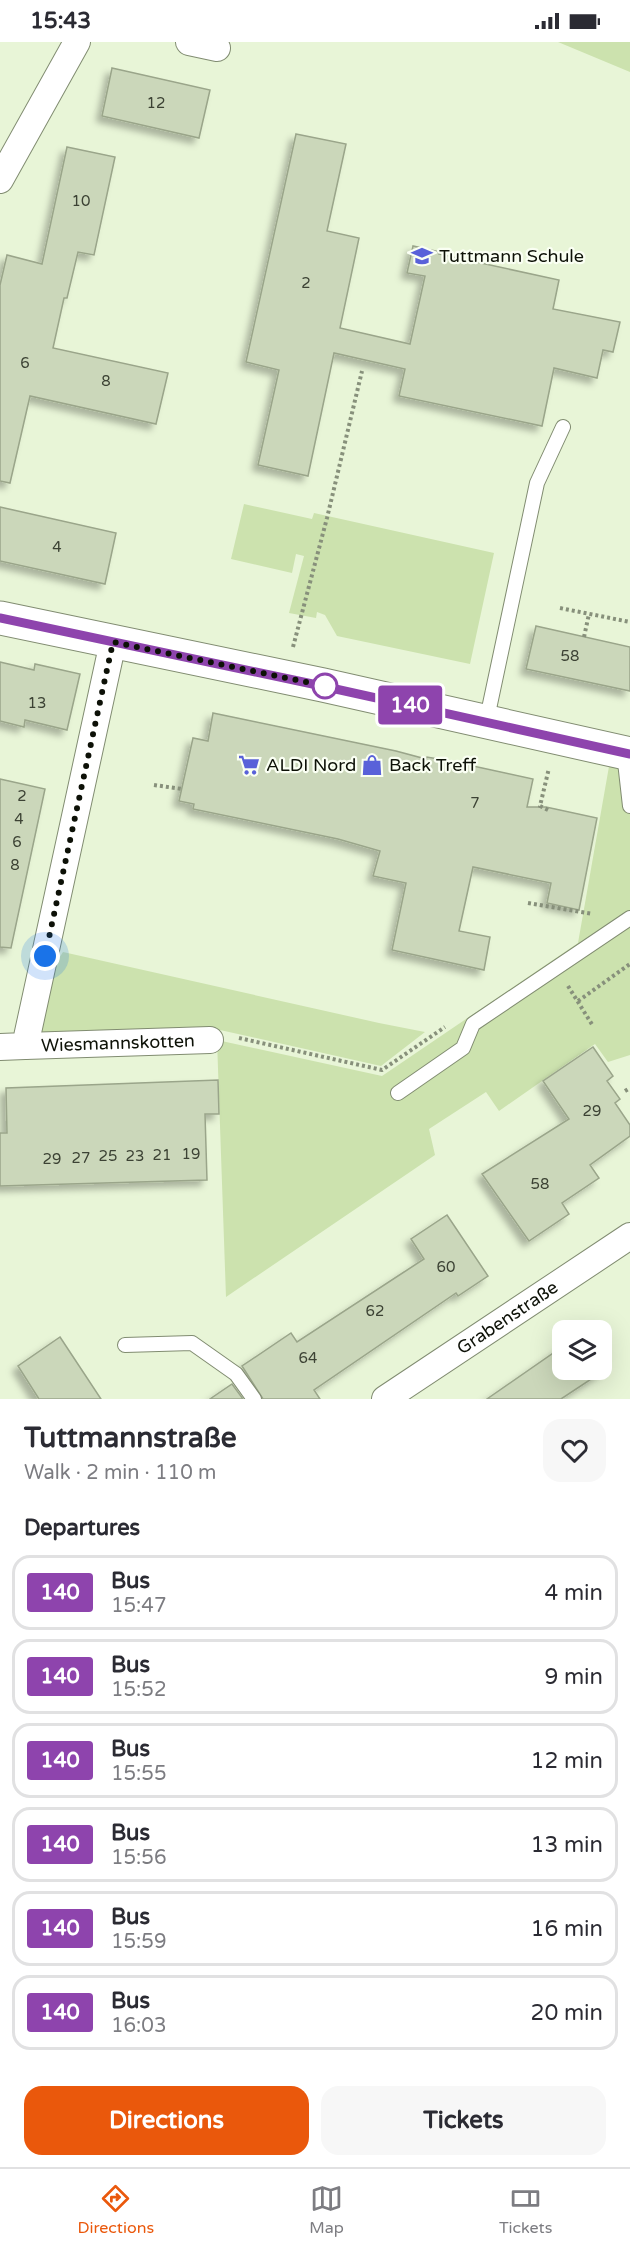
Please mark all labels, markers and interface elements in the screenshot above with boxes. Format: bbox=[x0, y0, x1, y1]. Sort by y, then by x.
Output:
text: 15:43 bbox=[30, 8, 91, 34]
house number: 12 bbox=[147, 94, 165, 112]
house number: 10 bbox=[72, 192, 90, 210]
school or university icon: Tuttmann Schule bbox=[410, 244, 434, 268]
place label: Tuttmann Schule bbox=[439, 245, 584, 267]
house number: 2 bbox=[301, 274, 311, 292]
house number: 6 bbox=[20, 354, 30, 372]
house number: 8 bbox=[101, 372, 111, 390]
house number: 4 bbox=[52, 538, 62, 556]
house number: 58 bbox=[561, 647, 579, 665]
unlabelled marker bbox=[312, 673, 338, 699]
line badge: 140 bbox=[376, 686, 444, 724]
text: 140 bbox=[390, 693, 430, 718]
house number: 13 bbox=[28, 694, 46, 712]
supermarket icon: ALDI Nord bbox=[237, 753, 261, 777]
shop icon: Back Treff bbox=[360, 753, 384, 777]
place label: ALDI Nord bbox=[266, 754, 356, 776]
place label: Back Treff bbox=[389, 754, 476, 776]
house number: 2 bbox=[17, 787, 27, 805]
house number: 7 bbox=[470, 794, 480, 812]
house number: 4 bbox=[14, 810, 24, 828]
house number: 6 bbox=[12, 833, 22, 851]
house number: 8 bbox=[10, 856, 20, 874]
your location bbox=[30, 941, 60, 971]
street label: Wiesmannskotten bbox=[41, 1029, 195, 1056]
house number: 29 bbox=[583, 1102, 601, 1120]
house number: 19 bbox=[182, 1145, 200, 1163]
house number: 21 bbox=[153, 1146, 171, 1164]
house number: 25 bbox=[99, 1147, 117, 1165]
house number: 23 bbox=[126, 1147, 144, 1165]
house number: 27 bbox=[72, 1149, 90, 1167]
house number: 29 bbox=[43, 1150, 61, 1168]
house number: 58 bbox=[531, 1175, 549, 1193]
house number: 60 bbox=[437, 1258, 455, 1276]
street label: Grabenstraße bbox=[453, 1276, 562, 1359]
house number: 62 bbox=[366, 1302, 384, 1320]
map controls bbox=[552, 1320, 612, 1380]
button: layers bbox=[552, 1320, 612, 1380]
house number: 64 bbox=[299, 1349, 317, 1367]
button: heart bbox=[543, 1419, 606, 1482]
text: Tuttmannstraße bbox=[24, 1421, 237, 1455]
text: Walk · 2 min · 110 m bbox=[24, 1461, 216, 1485]
text: Departures bbox=[24, 1515, 140, 1541]
text: Bus bbox=[111, 1568, 150, 1594]
text: 140 bbox=[40, 1580, 80, 1605]
text: 4 min bbox=[544, 1580, 603, 1606]
text: 15:47 bbox=[111, 1594, 166, 1618]
text: Bus bbox=[111, 1652, 150, 1678]
text: 140 bbox=[40, 1664, 80, 1689]
text: 9 min bbox=[544, 1664, 603, 1690]
text: 15:52 bbox=[111, 1678, 166, 1702]
text: Bus bbox=[111, 1736, 150, 1762]
text: 140 bbox=[40, 1748, 80, 1773]
text: 12 min bbox=[531, 1748, 603, 1774]
text: 15:55 bbox=[111, 1762, 166, 1786]
text: Bus bbox=[111, 1820, 150, 1846]
text: 140 bbox=[40, 1832, 80, 1857]
text: 13 min bbox=[531, 1832, 603, 1858]
text: 15:56 bbox=[111, 1846, 166, 1870]
text: Bus bbox=[111, 1904, 150, 1930]
text: 140 bbox=[40, 1916, 80, 1941]
text: 16 min bbox=[531, 1916, 603, 1942]
text: 15:59 bbox=[111, 1930, 166, 1954]
text: Bus bbox=[111, 1988, 150, 2014]
text: 140 bbox=[40, 2000, 80, 2025]
text: 20 min bbox=[531, 2000, 603, 2026]
text: 16:03 bbox=[111, 2014, 166, 2038]
button: Directions bbox=[24, 2086, 309, 2155]
button: Tickets bbox=[321, 2086, 606, 2155]
tab: Directions bbox=[78, 2182, 154, 2238]
tab: Map bbox=[309, 2182, 344, 2238]
tab: Tickets bbox=[499, 2182, 552, 2238]

